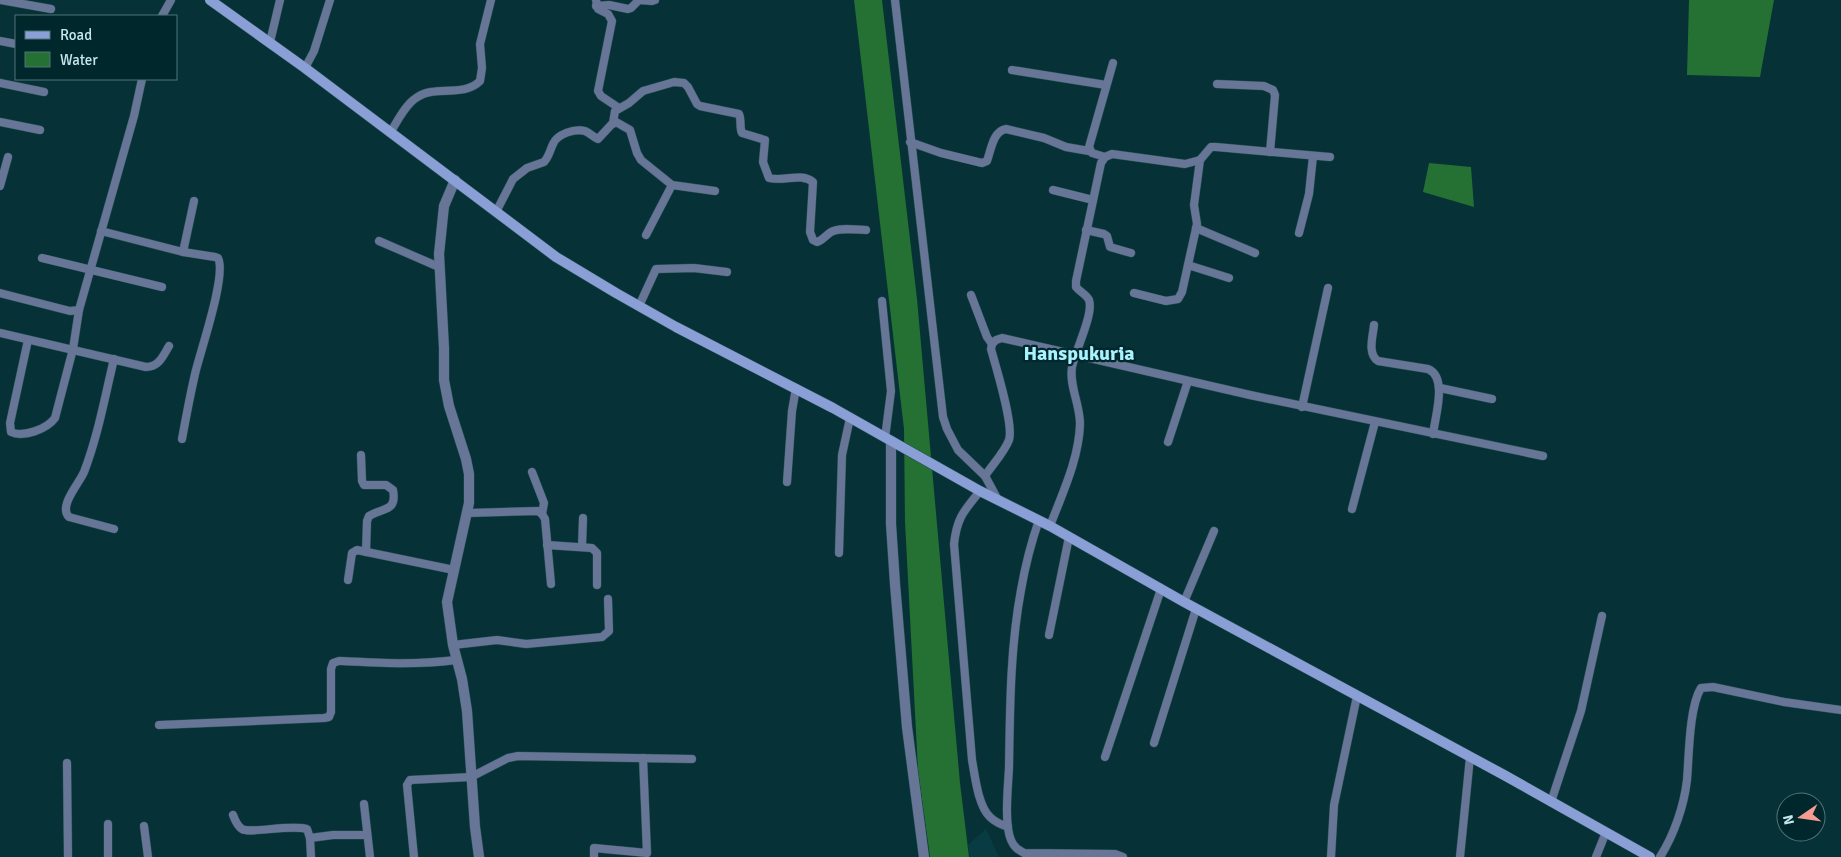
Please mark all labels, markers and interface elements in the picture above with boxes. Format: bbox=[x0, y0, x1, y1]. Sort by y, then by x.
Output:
legend bbox=[15, 15, 178, 80]
text: Road bbox=[60, 26, 92, 44]
text: Water bbox=[60, 51, 98, 69]
district label: Hanspukuria bbox=[1023, 341, 1135, 366]
north arrow bbox=[1776, 792, 1826, 842]
text: N bbox=[1779, 813, 1798, 826]

